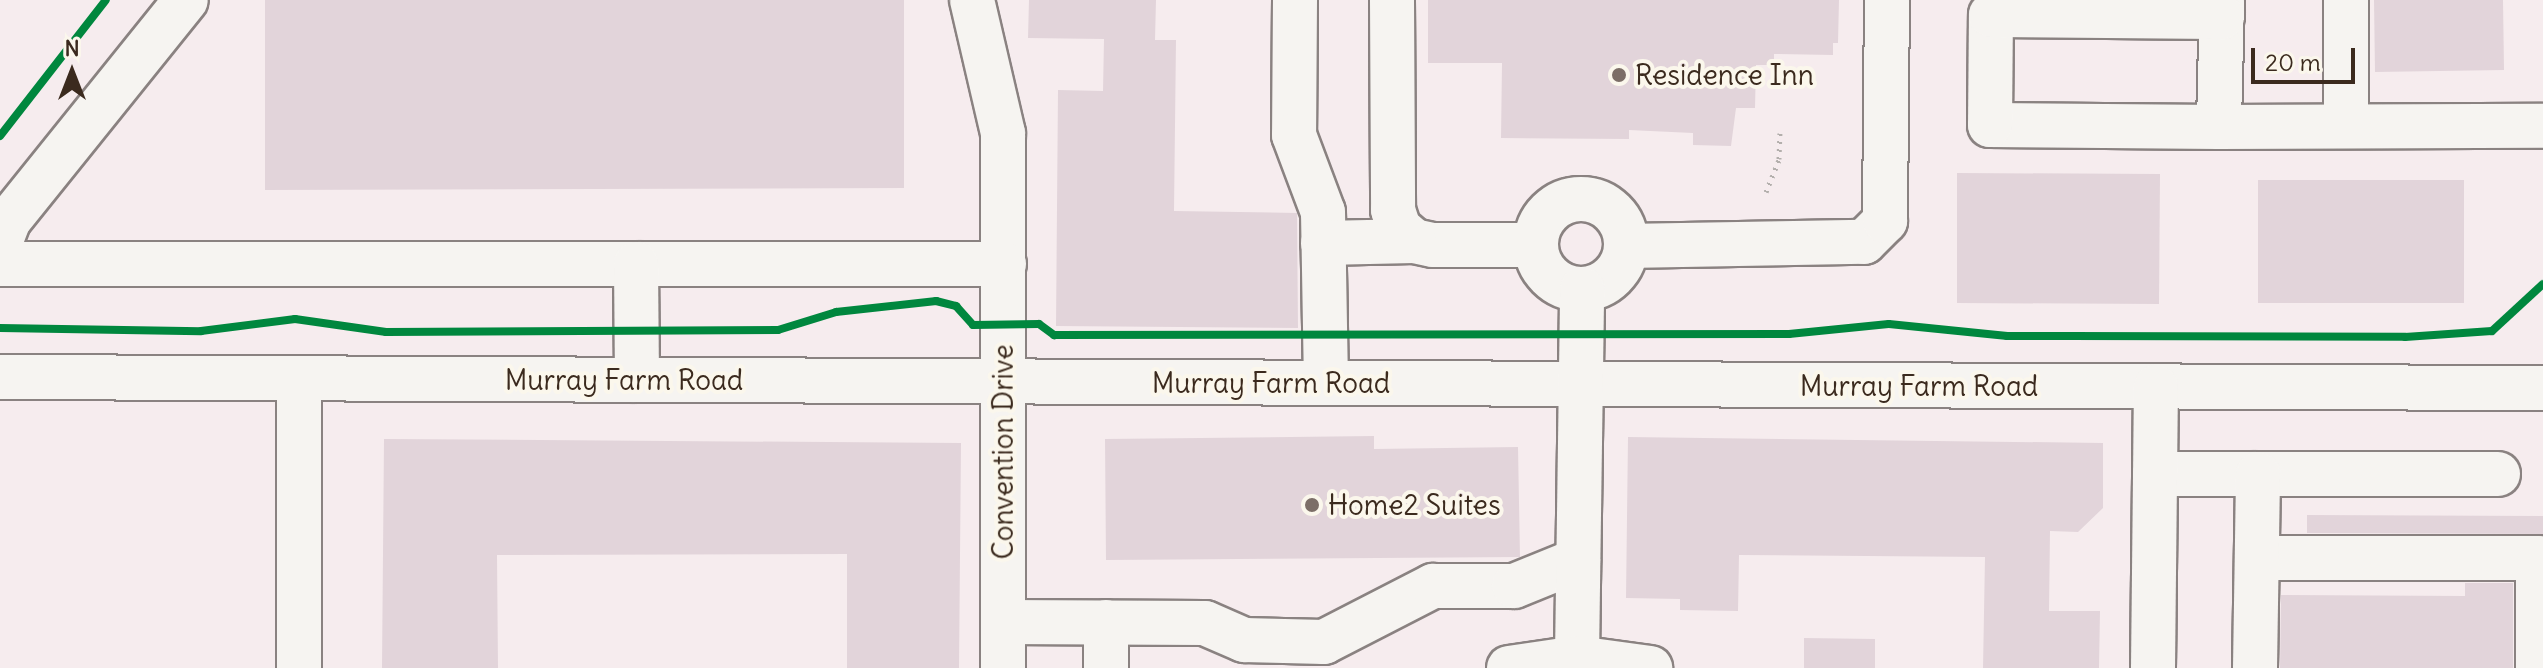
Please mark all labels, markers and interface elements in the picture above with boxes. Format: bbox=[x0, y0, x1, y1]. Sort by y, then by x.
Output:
north arrow bbox=[32, 32, 112, 112]
scale bar bbox=[2255, 32, 2359, 82]
text: N bbox=[64, 34, 80, 62]
text: 20 m bbox=[2265, 47, 2321, 77]
place label: Residence Inn bbox=[1635, 58, 1814, 92]
marker: Residence Inn bbox=[1610, 66, 1628, 84]
street label: Convention Drive bbox=[986, 344, 1020, 560]
street label: Murray Farm Road bbox=[505, 363, 743, 397]
street label: Murray Farm Road bbox=[1152, 366, 1390, 400]
street label: Murray Farm Road bbox=[1800, 369, 2038, 403]
place label: Home2 Suites bbox=[1328, 488, 1501, 522]
marker: Home2 Suites bbox=[1303, 496, 1321, 514]

